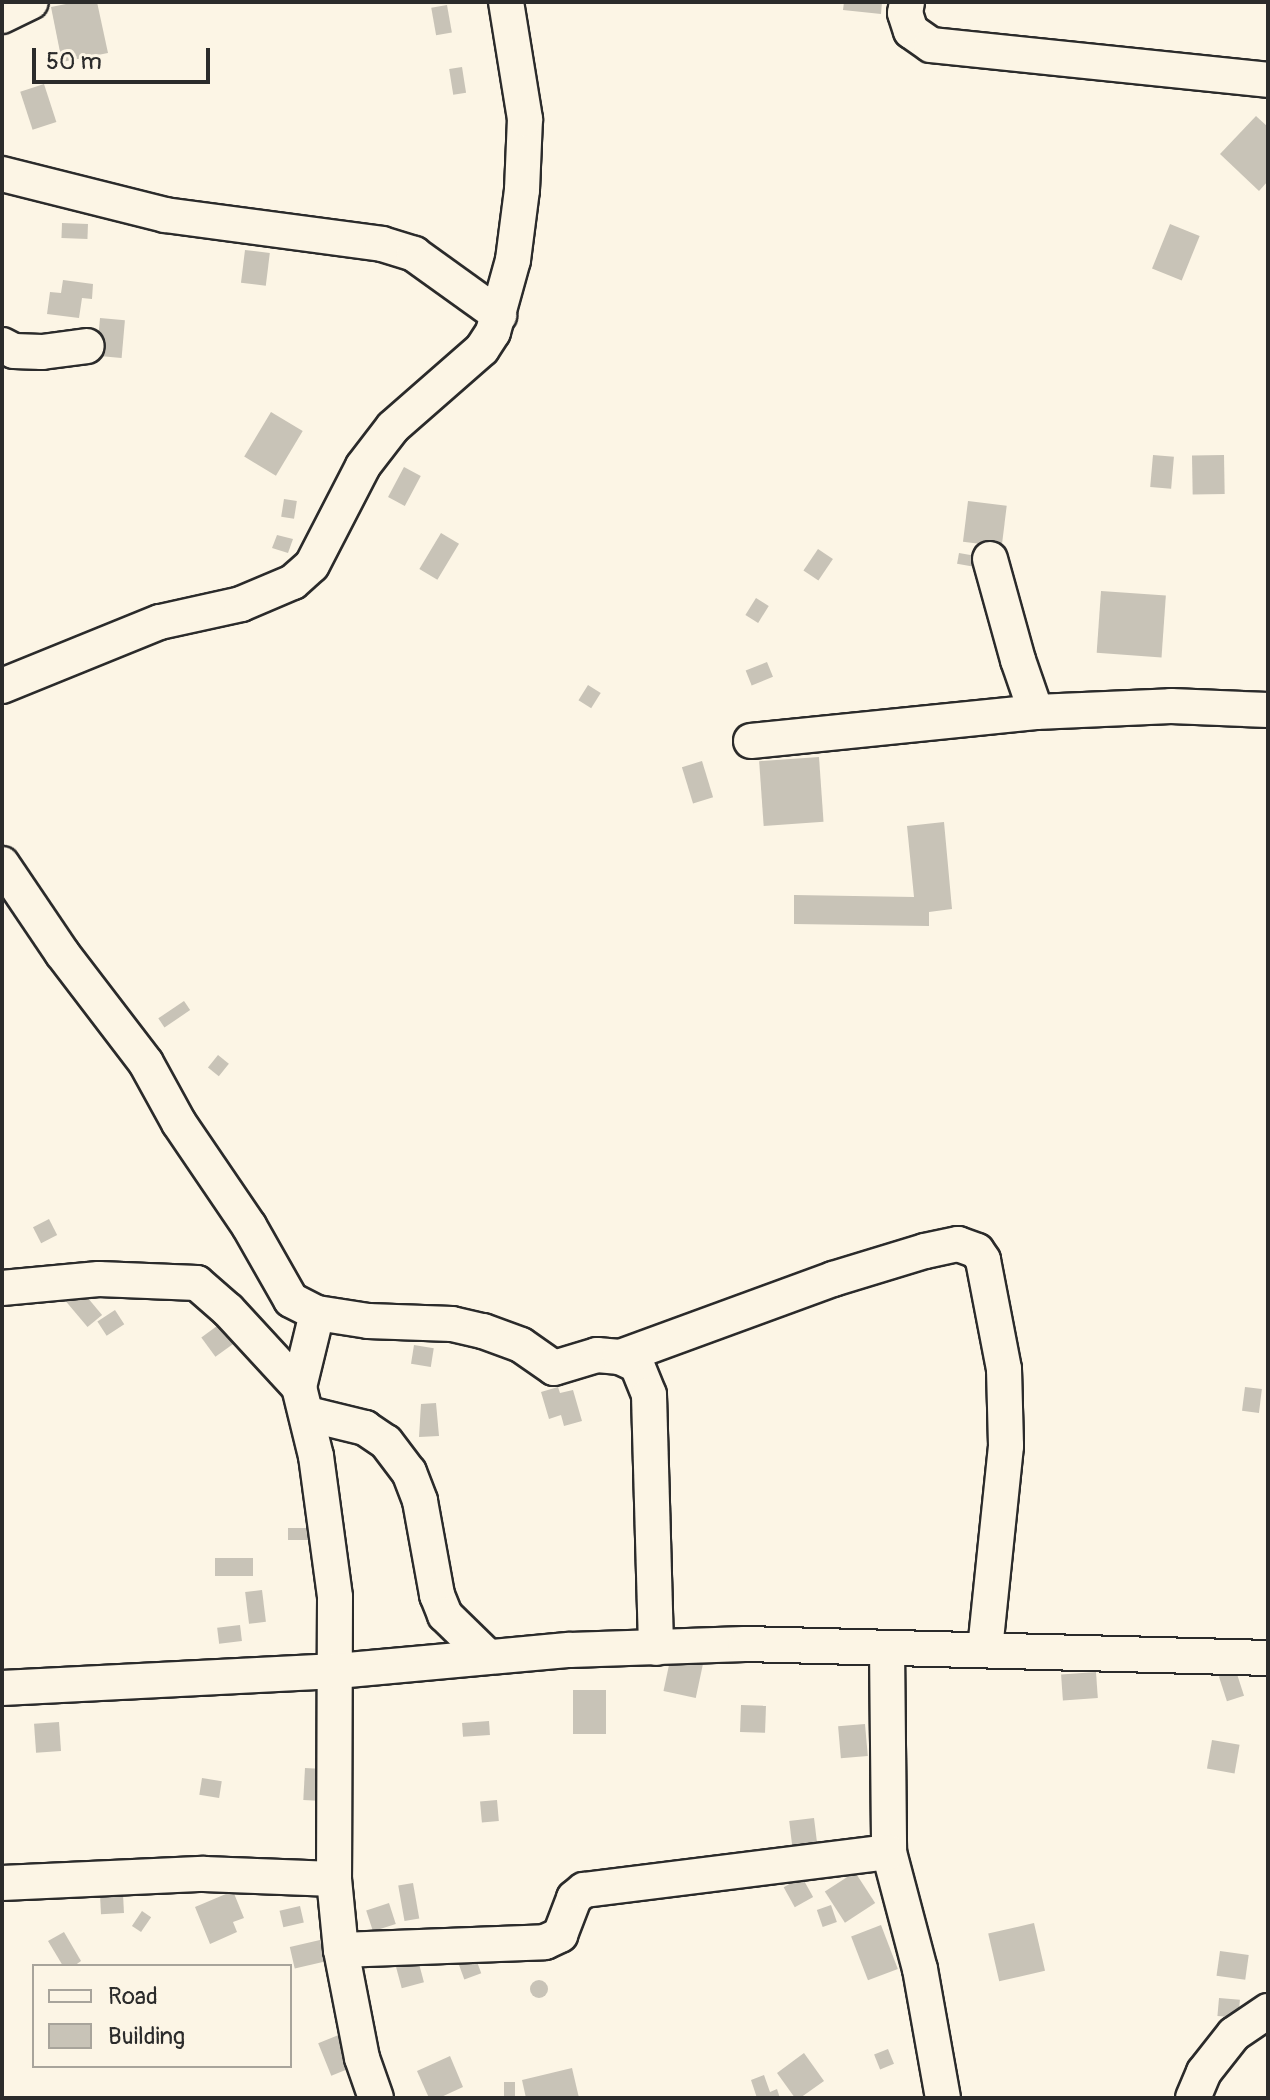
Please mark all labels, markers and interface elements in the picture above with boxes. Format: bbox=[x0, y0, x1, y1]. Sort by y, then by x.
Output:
scale bar bbox=[36, 32, 214, 82]
text: 50 m bbox=[46, 47, 102, 76]
legend bbox=[32, 1964, 292, 2068]
text: Road bbox=[108, 1982, 158, 2011]
text: Building bbox=[108, 2022, 185, 2051]

